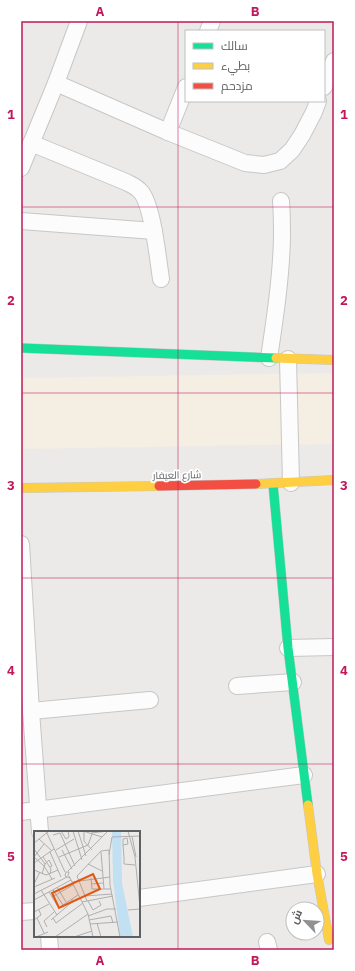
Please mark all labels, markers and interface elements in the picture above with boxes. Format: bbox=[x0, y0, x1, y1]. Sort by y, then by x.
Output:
text: A bbox=[96, 3, 105, 20]
text: B bbox=[251, 3, 260, 20]
legend bbox=[185, 30, 325, 102]
text: سالك bbox=[221, 38, 248, 53]
text: بطيء bbox=[221, 58, 250, 76]
text: مزدحم bbox=[221, 78, 253, 94]
text: 1 bbox=[7, 106, 15, 123]
text: 1 bbox=[340, 106, 348, 123]
text: 2 bbox=[7, 292, 15, 309]
text: 2 bbox=[340, 292, 348, 309]
street label: شارع العيفار bbox=[152, 468, 201, 482]
text: 3 bbox=[7, 477, 15, 494]
text: 3 bbox=[340, 477, 348, 494]
text: 4 bbox=[7, 662, 15, 679]
text: 4 bbox=[340, 662, 348, 679]
inset map bbox=[34, 831, 140, 937]
text: 5 bbox=[7, 848, 15, 865]
text: 5 bbox=[340, 848, 348, 865]
north arrow bbox=[285, 901, 325, 941]
text: ش bbox=[287, 907, 305, 926]
text: A bbox=[96, 952, 105, 969]
text: B bbox=[251, 952, 260, 969]

